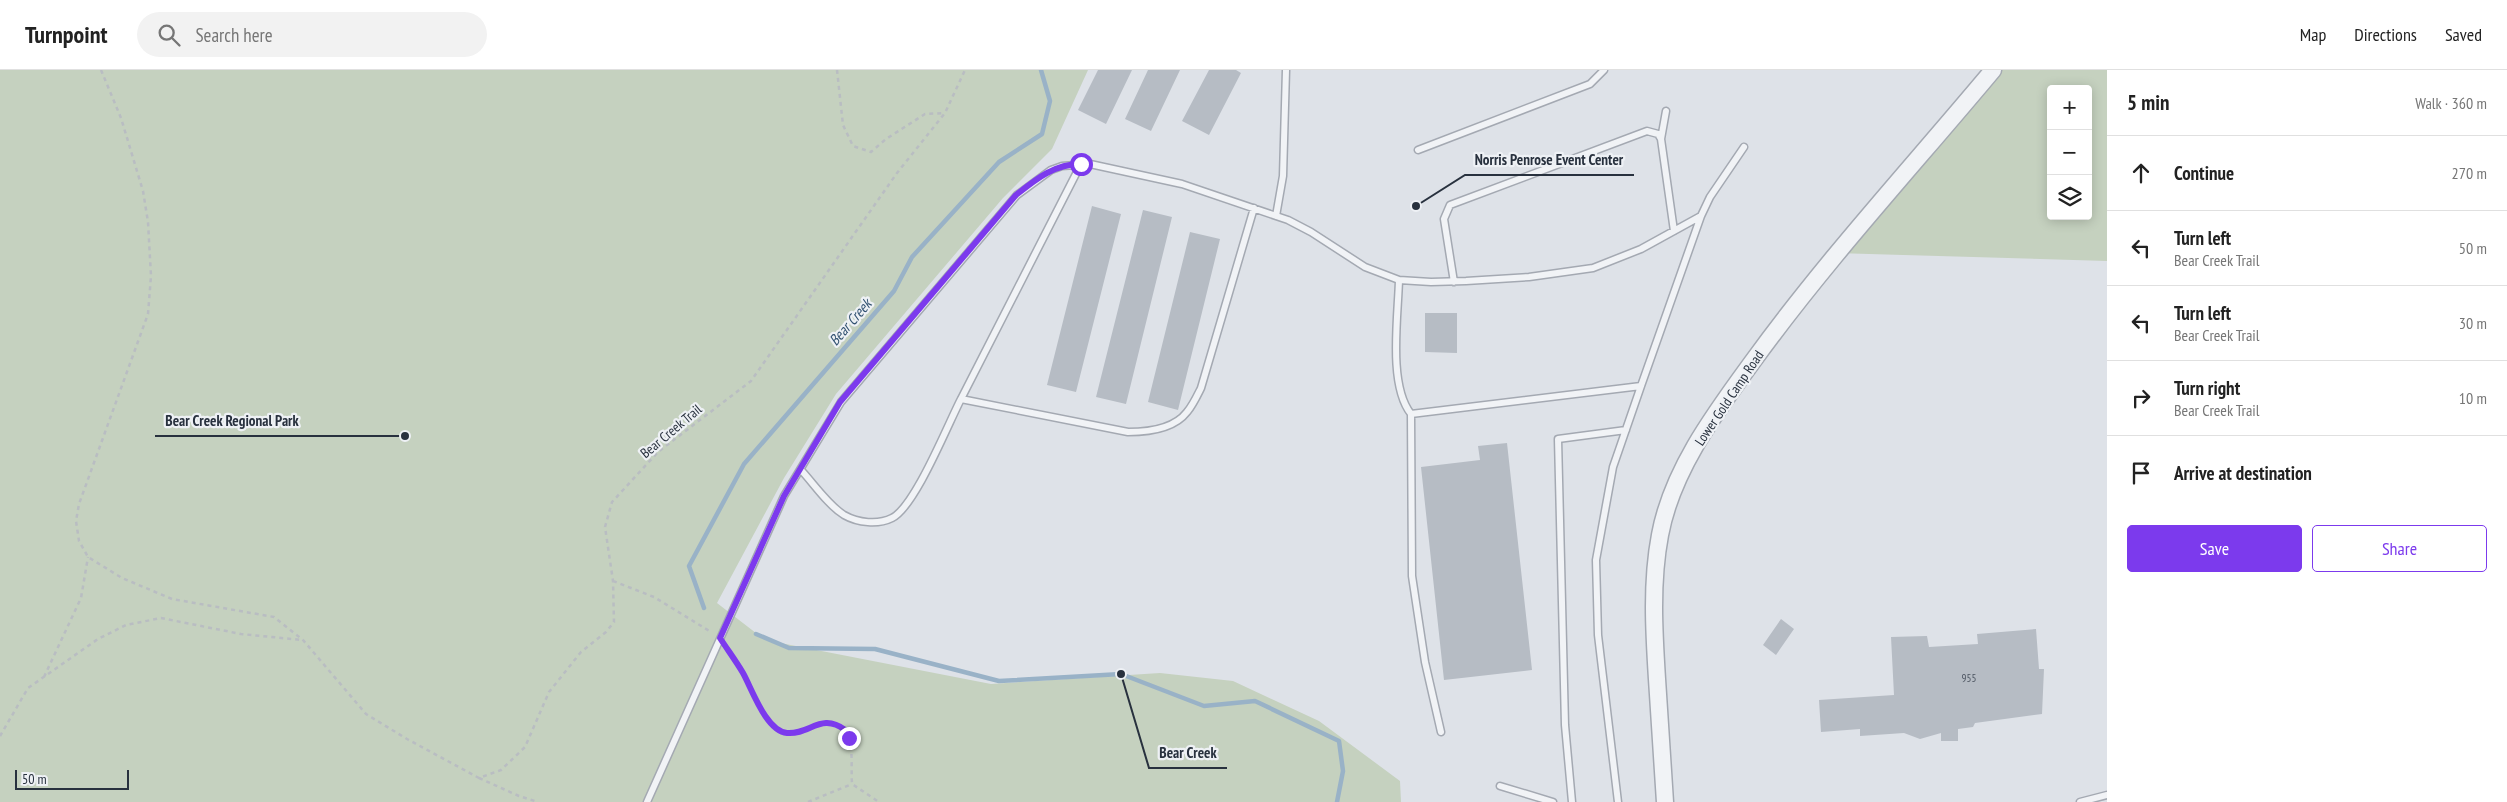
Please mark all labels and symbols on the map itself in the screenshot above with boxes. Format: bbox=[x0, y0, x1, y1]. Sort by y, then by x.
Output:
callout: Norris Penrose Event Center bbox=[1465, 145, 1634, 175]
text: Norris Penrose Event Center bbox=[1475, 150, 1624, 169]
route start bbox=[1070, 153, 1093, 176]
water label: Bear Creek bbox=[825, 293, 877, 349]
street label: Lower Gold Camp Road bbox=[1691, 347, 1767, 449]
street label: Bear Creek Trail bbox=[637, 400, 706, 462]
callout: Bear Creek Regional Park bbox=[155, 406, 309, 436]
text: Bear Creek Regional Park bbox=[165, 411, 300, 430]
house number: 955 bbox=[1962, 671, 1976, 685]
route end bbox=[838, 727, 861, 750]
callout: Bear Creek bbox=[1149, 738, 1227, 768]
text: Bear Creek bbox=[1159, 743, 1218, 762]
scale bar bbox=[15, 767, 129, 790]

